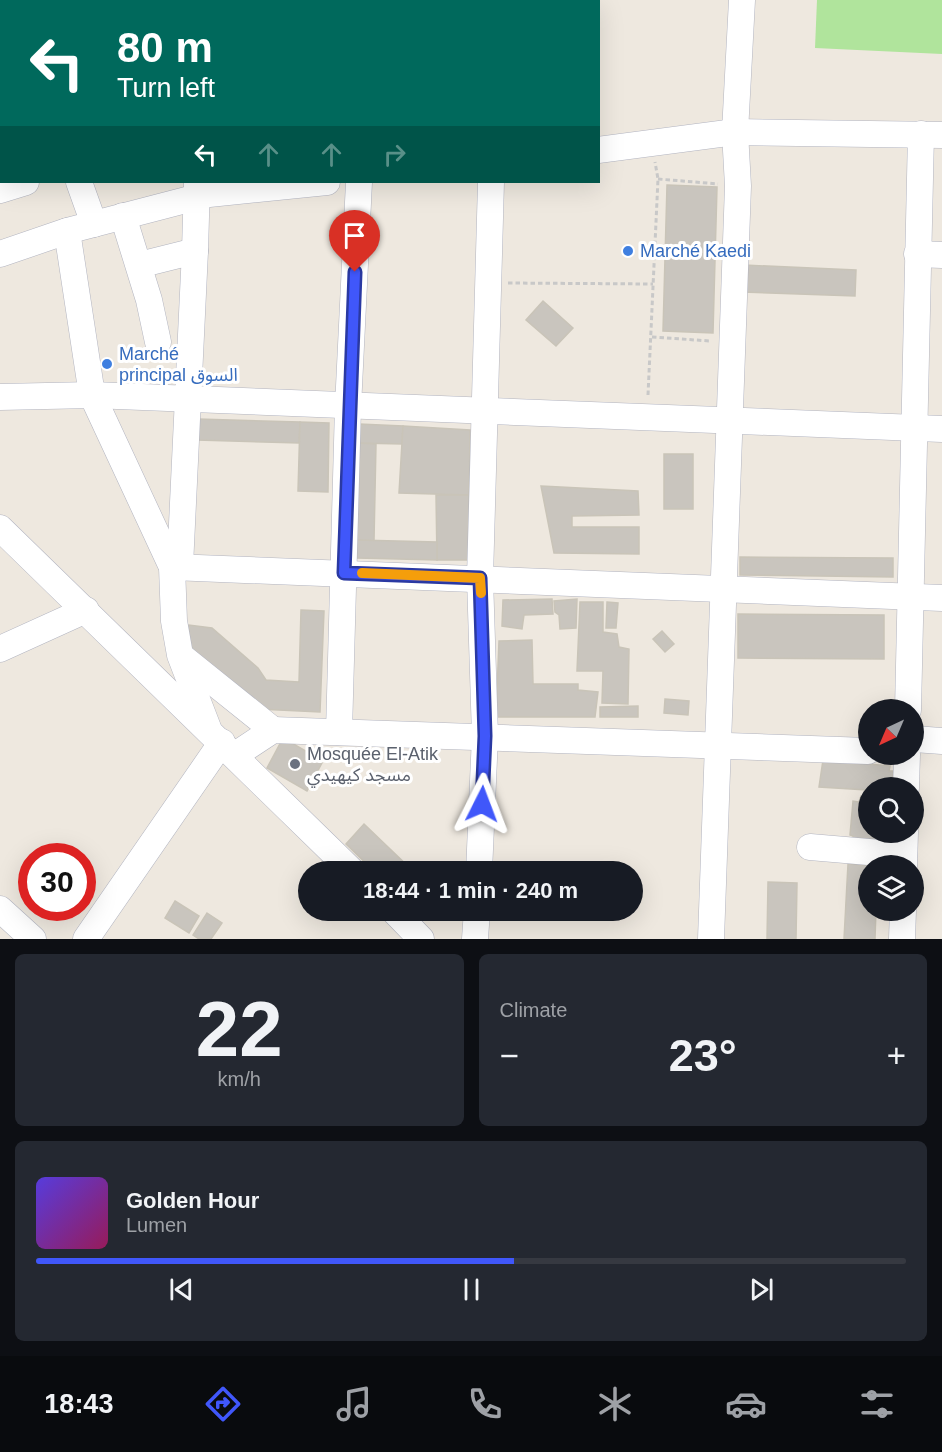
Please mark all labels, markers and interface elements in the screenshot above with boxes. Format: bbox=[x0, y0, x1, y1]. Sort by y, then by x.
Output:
icon: left bbox=[18, 24, 96, 102]
text: 80 m bbox=[117, 24, 213, 71]
text: Turn left bbox=[117, 73, 215, 103]
icon: left bbox=[189, 138, 222, 171]
icon: ahead bbox=[252, 138, 285, 171]
icon: ahead bbox=[315, 138, 348, 171]
icon: right bbox=[378, 138, 411, 171]
pin bbox=[329, 210, 380, 272]
icon: arrive bbox=[338, 219, 371, 252]
place label: Marché Kaedi bbox=[640, 241, 751, 261]
marker: Marché Kaedi bbox=[621, 244, 635, 258]
place label: Marché principal السوق bbox=[119, 344, 238, 386]
marker: Marché principal السوق bbox=[100, 357, 114, 371]
north arrow bbox=[858, 699, 924, 765]
map controls bbox=[858, 699, 924, 921]
place label: Mosquée El-Atik مسجد كيهيدي bbox=[307, 744, 439, 788]
marker: Mosquée El-Atik مسجد كيهيدي bbox=[288, 757, 302, 771]
position arrow bbox=[450, 772, 514, 836]
button: search bbox=[858, 777, 924, 843]
speed limit sign: 30 bbox=[18, 843, 96, 921]
button: layers bbox=[858, 855, 924, 921]
text: 18:44 · 1 min · 240 m bbox=[363, 878, 578, 903]
text: 22 bbox=[196, 985, 283, 1073]
text: Climate bbox=[500, 999, 567, 1021]
text: 23° bbox=[669, 1030, 737, 1081]
text: − bbox=[500, 1037, 519, 1074]
text: + bbox=[887, 1037, 906, 1074]
text: km/h bbox=[218, 1068, 261, 1090]
text: Golden Hour bbox=[126, 1188, 259, 1213]
text: Lumen bbox=[126, 1214, 187, 1236]
icon: previous bbox=[165, 1273, 198, 1306]
icon: pause bbox=[455, 1273, 488, 1306]
icon: next bbox=[745, 1273, 778, 1306]
icon: directions bbox=[202, 1383, 244, 1425]
icon: music bbox=[333, 1383, 375, 1425]
icon: phone bbox=[464, 1383, 506, 1425]
icon: climate bbox=[594, 1383, 636, 1425]
icon: car bbox=[725, 1383, 767, 1425]
icon: filters bbox=[856, 1383, 898, 1425]
text: 18:43 bbox=[44, 1389, 113, 1419]

